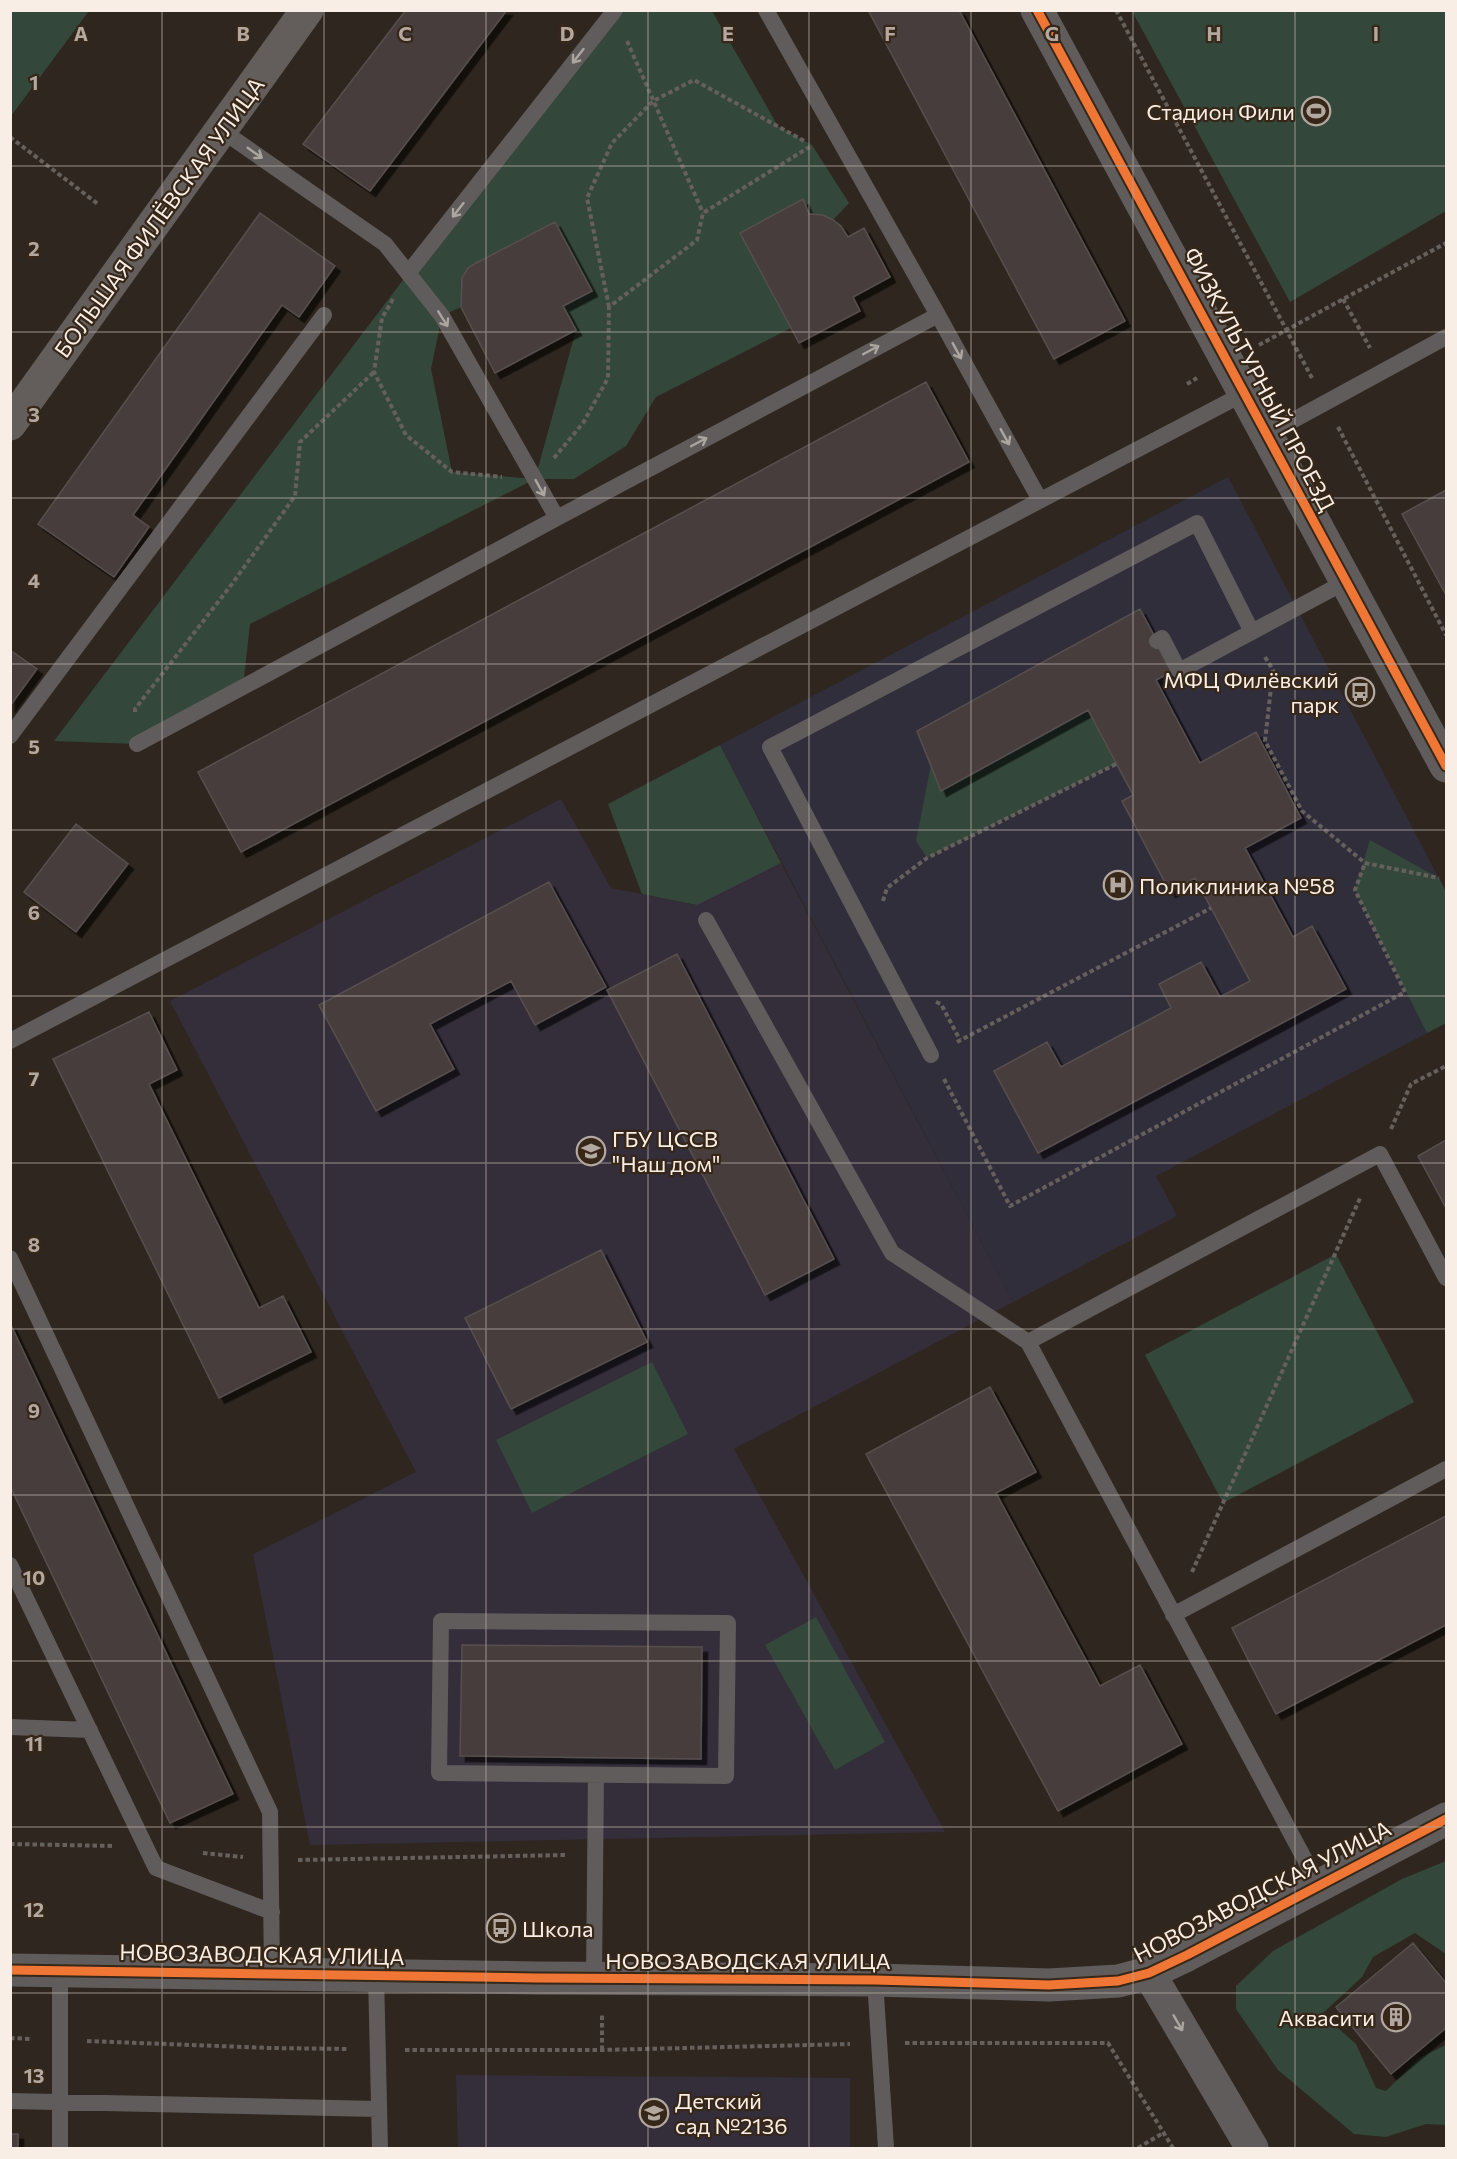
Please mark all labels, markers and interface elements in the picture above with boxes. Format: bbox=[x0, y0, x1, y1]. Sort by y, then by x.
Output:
text: A bbox=[74, 21, 88, 45]
text: B bbox=[236, 21, 250, 45]
text: C bbox=[398, 21, 412, 45]
text: D bbox=[560, 21, 574, 45]
text: E bbox=[722, 21, 734, 45]
text: F bbox=[884, 21, 896, 45]
text: G bbox=[1045, 21, 1059, 45]
text: H bbox=[1207, 21, 1222, 45]
text: I bbox=[1373, 21, 1379, 45]
one-way arrow bbox=[572, 48, 585, 64]
text: 1 bbox=[29, 70, 39, 94]
street label: БОЛЬШАЯ ФИЛЁВСКАЯ УЛИЦА bbox=[48, 72, 270, 362]
sports icon: Стадион Фили bbox=[1300, 95, 1332, 127]
place label: Стадион Фили bbox=[1146, 98, 1295, 125]
one-way arrow bbox=[246, 148, 263, 160]
one-way arrow bbox=[451, 201, 464, 217]
text: 2 bbox=[28, 236, 40, 260]
street label: ФИЗКУЛЬТУРНЫЙ ПРОЕЗД bbox=[1179, 242, 1341, 516]
one-way arrow bbox=[437, 311, 450, 328]
one-way arrow bbox=[952, 341, 963, 359]
one-way arrow bbox=[862, 344, 880, 355]
text: 3 bbox=[28, 402, 40, 426]
one-way arrow bbox=[999, 428, 1011, 445]
one-way arrow bbox=[690, 436, 708, 447]
one-way arrow bbox=[535, 480, 547, 497]
text: 4 bbox=[28, 568, 40, 592]
place label: МФЦ Филёвский парк bbox=[1163, 666, 1339, 718]
bus stop icon: МФЦ Филёвский парк bbox=[1344, 676, 1376, 708]
text: 5 bbox=[28, 734, 40, 758]
hospital icon: Поликлиника №58 bbox=[1102, 869, 1134, 901]
place label: Поликлиника №58 bbox=[1139, 872, 1335, 899]
text: 6 bbox=[28, 900, 40, 924]
text: 7 bbox=[29, 1066, 40, 1090]
place label: ГБУ ЦССВ "Наш дом" bbox=[612, 1125, 720, 1177]
school or university icon: ГБУ ЦССВ "Наш дом" bbox=[575, 1135, 607, 1167]
text: 8 bbox=[28, 1232, 40, 1256]
text: 9 bbox=[28, 1398, 40, 1422]
text: 10 bbox=[23, 1565, 45, 1589]
text: 11 bbox=[25, 1731, 43, 1755]
street label: НОВОЗАВОДСКАЯ УЛИЦА bbox=[1129, 1814, 1395, 1968]
text: 12 bbox=[24, 1897, 44, 1921]
bus stop icon: Школа bbox=[485, 1912, 517, 1944]
place label: Школа bbox=[522, 1915, 593, 1942]
street label: НОВОЗАВОДСКАЯ УЛИЦА bbox=[119, 1938, 405, 1970]
street label: НОВОЗАВОДСКАЯ УЛИЦА bbox=[605, 1947, 891, 1974]
building icon: Аквасити bbox=[1380, 2001, 1412, 2033]
place label: Аквасити bbox=[1279, 2004, 1375, 2031]
one-way arrow bbox=[1173, 2014, 1185, 2031]
text: 13 bbox=[24, 2063, 44, 2087]
place label: Детский сад №2136 bbox=[675, 2087, 788, 2139]
school or university icon: Детский сад №2136 bbox=[638, 2097, 670, 2129]

